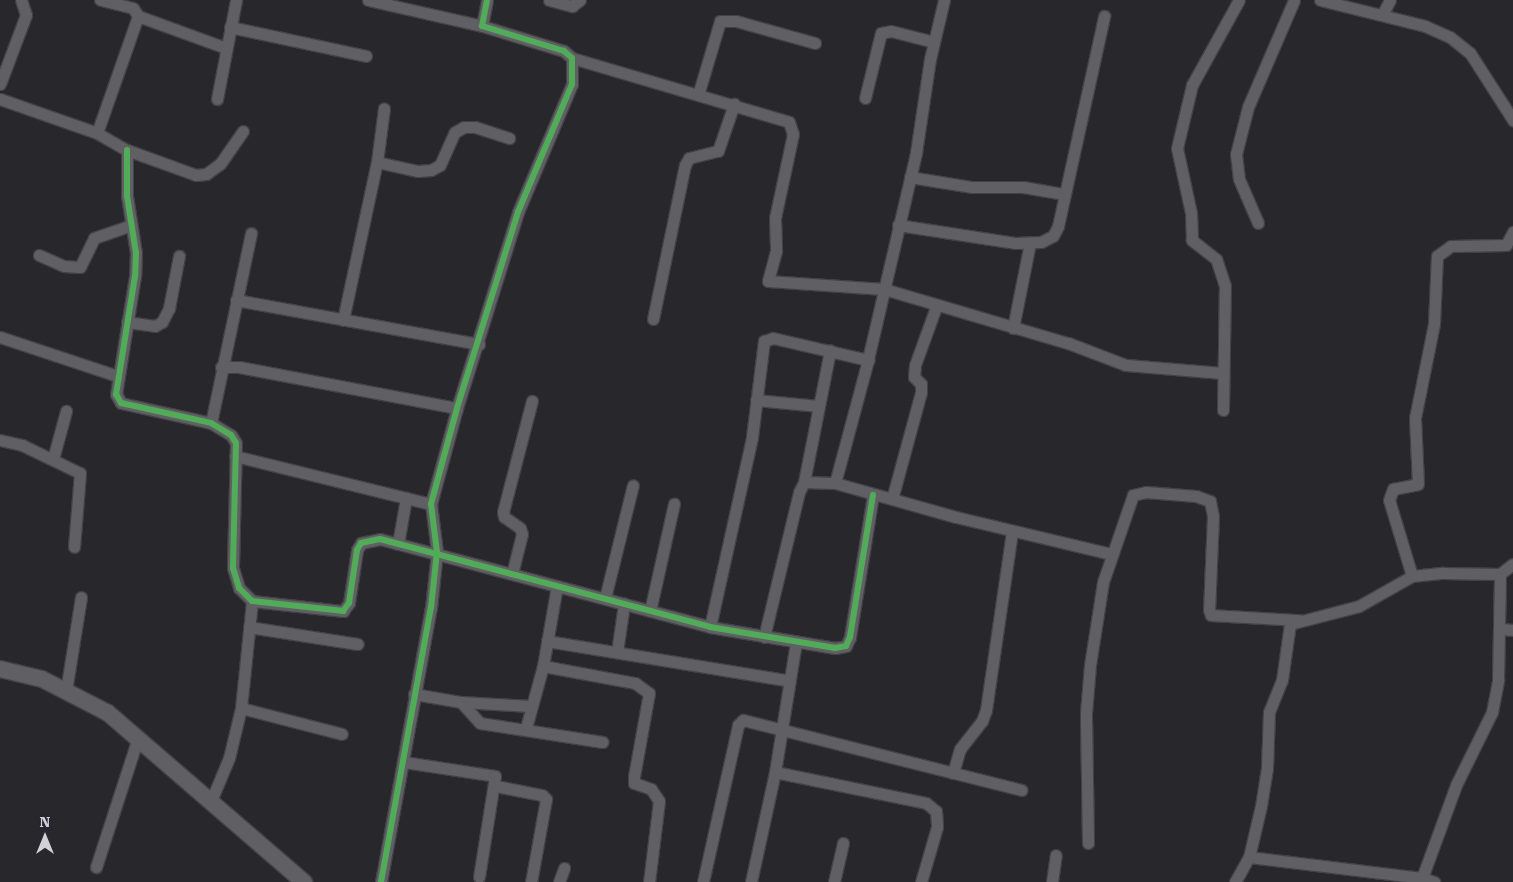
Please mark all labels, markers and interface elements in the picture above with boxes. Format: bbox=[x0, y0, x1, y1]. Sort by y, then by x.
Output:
north arrow bbox=[20, 812, 70, 862]
text: N bbox=[40, 814, 50, 830]

